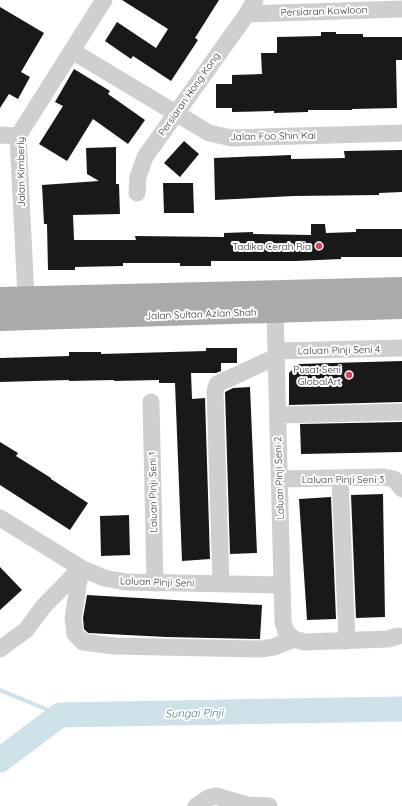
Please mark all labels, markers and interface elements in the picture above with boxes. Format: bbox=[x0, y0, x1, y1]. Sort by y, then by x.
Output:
street label: Persiaran Kowloon bbox=[280, 3, 368, 19]
street label: Persiaran Hong Kong bbox=[155, 50, 223, 138]
street label: Jalan Foo Shin Kai bbox=[230, 129, 316, 143]
street label: Jalan Kimberly bbox=[14, 137, 28, 207]
place label: Tadika Cerah Ria bbox=[232, 240, 311, 253]
marker: Tadika Cerah Ria bbox=[314, 241, 324, 251]
street label: Jalan Sultan Azlan Shah bbox=[145, 306, 257, 322]
street label: Laluan Pinji Seni 4 bbox=[298, 343, 380, 357]
place label: Pusat Seni GlobalArt bbox=[293, 363, 342, 388]
marker: Pusat Seni GlobalArt bbox=[344, 370, 354, 380]
street label: Laluan Pinji Seni 2 bbox=[271, 436, 287, 520]
street label: Laluan Pinji Seni 1 bbox=[146, 451, 160, 533]
street label: Laluan Pinji Seni 3 bbox=[302, 473, 384, 486]
street label: Laluan Pinji Seni bbox=[120, 574, 194, 590]
water label: Sungai Pinji bbox=[165, 705, 225, 721]

